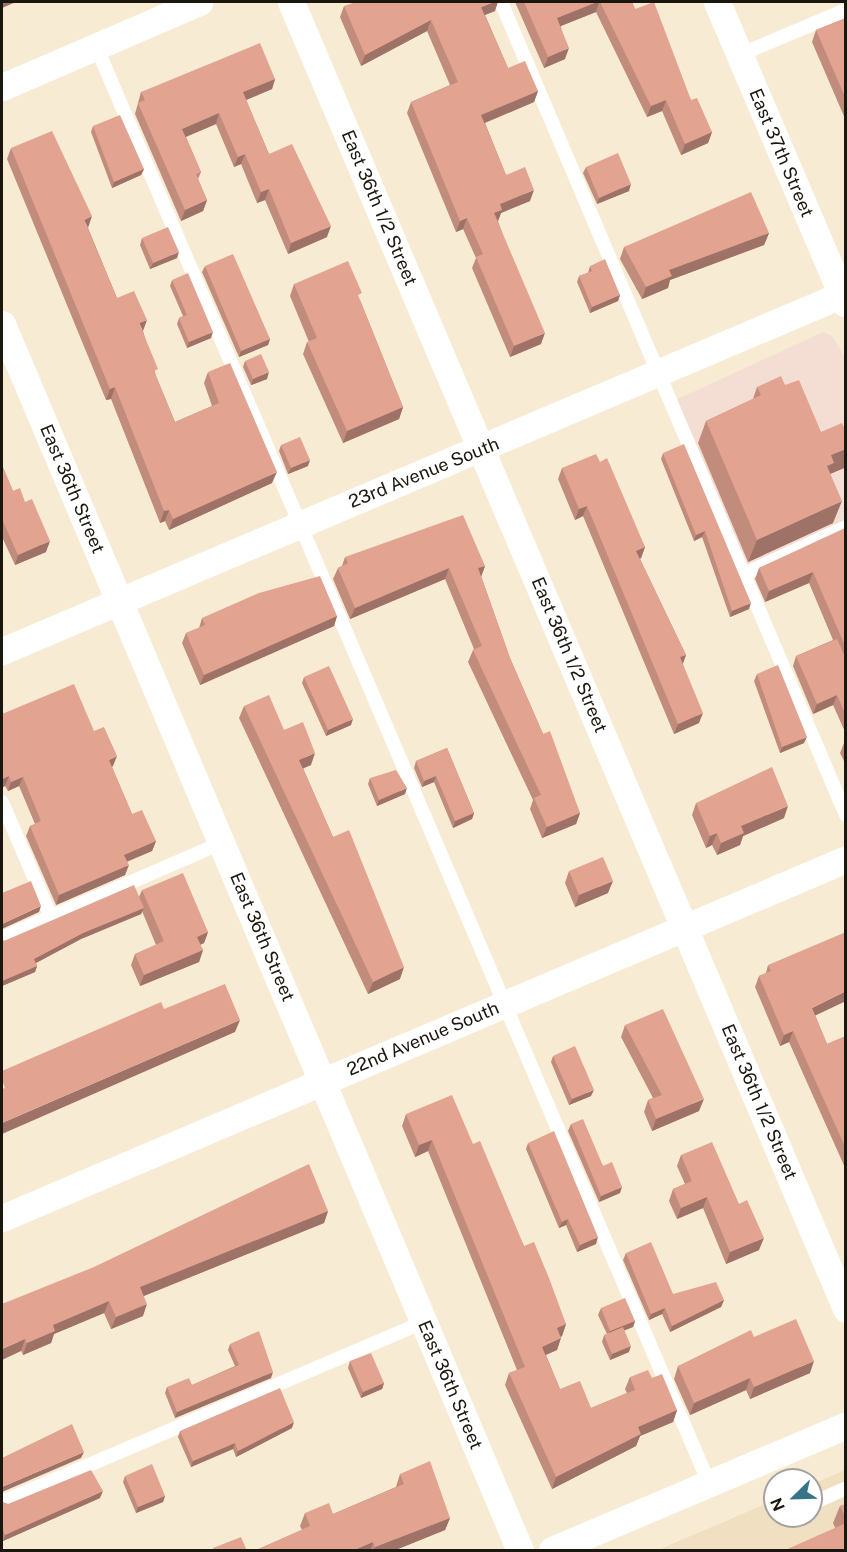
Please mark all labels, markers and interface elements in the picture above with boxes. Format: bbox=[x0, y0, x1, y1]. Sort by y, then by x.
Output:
street label: East 37th Street bbox=[744, 86, 818, 220]
street label: East 36th 1/2 Street bbox=[336, 127, 422, 289]
street label: East 36th Street bbox=[35, 421, 109, 557]
street label: 23rd Avenue South bbox=[346, 433, 502, 513]
street label: East 36th 1/2 Street bbox=[526, 574, 612, 736]
street label: East 36th Street bbox=[225, 869, 299, 1005]
street label: 22nd Avenue South bbox=[344, 997, 502, 1081]
street label: East 36th 1/2 Street bbox=[716, 1021, 802, 1183]
street label: East 36th Street bbox=[413, 1317, 487, 1453]
north arrow bbox=[763, 1468, 823, 1528]
text: N bbox=[767, 1495, 789, 1514]

